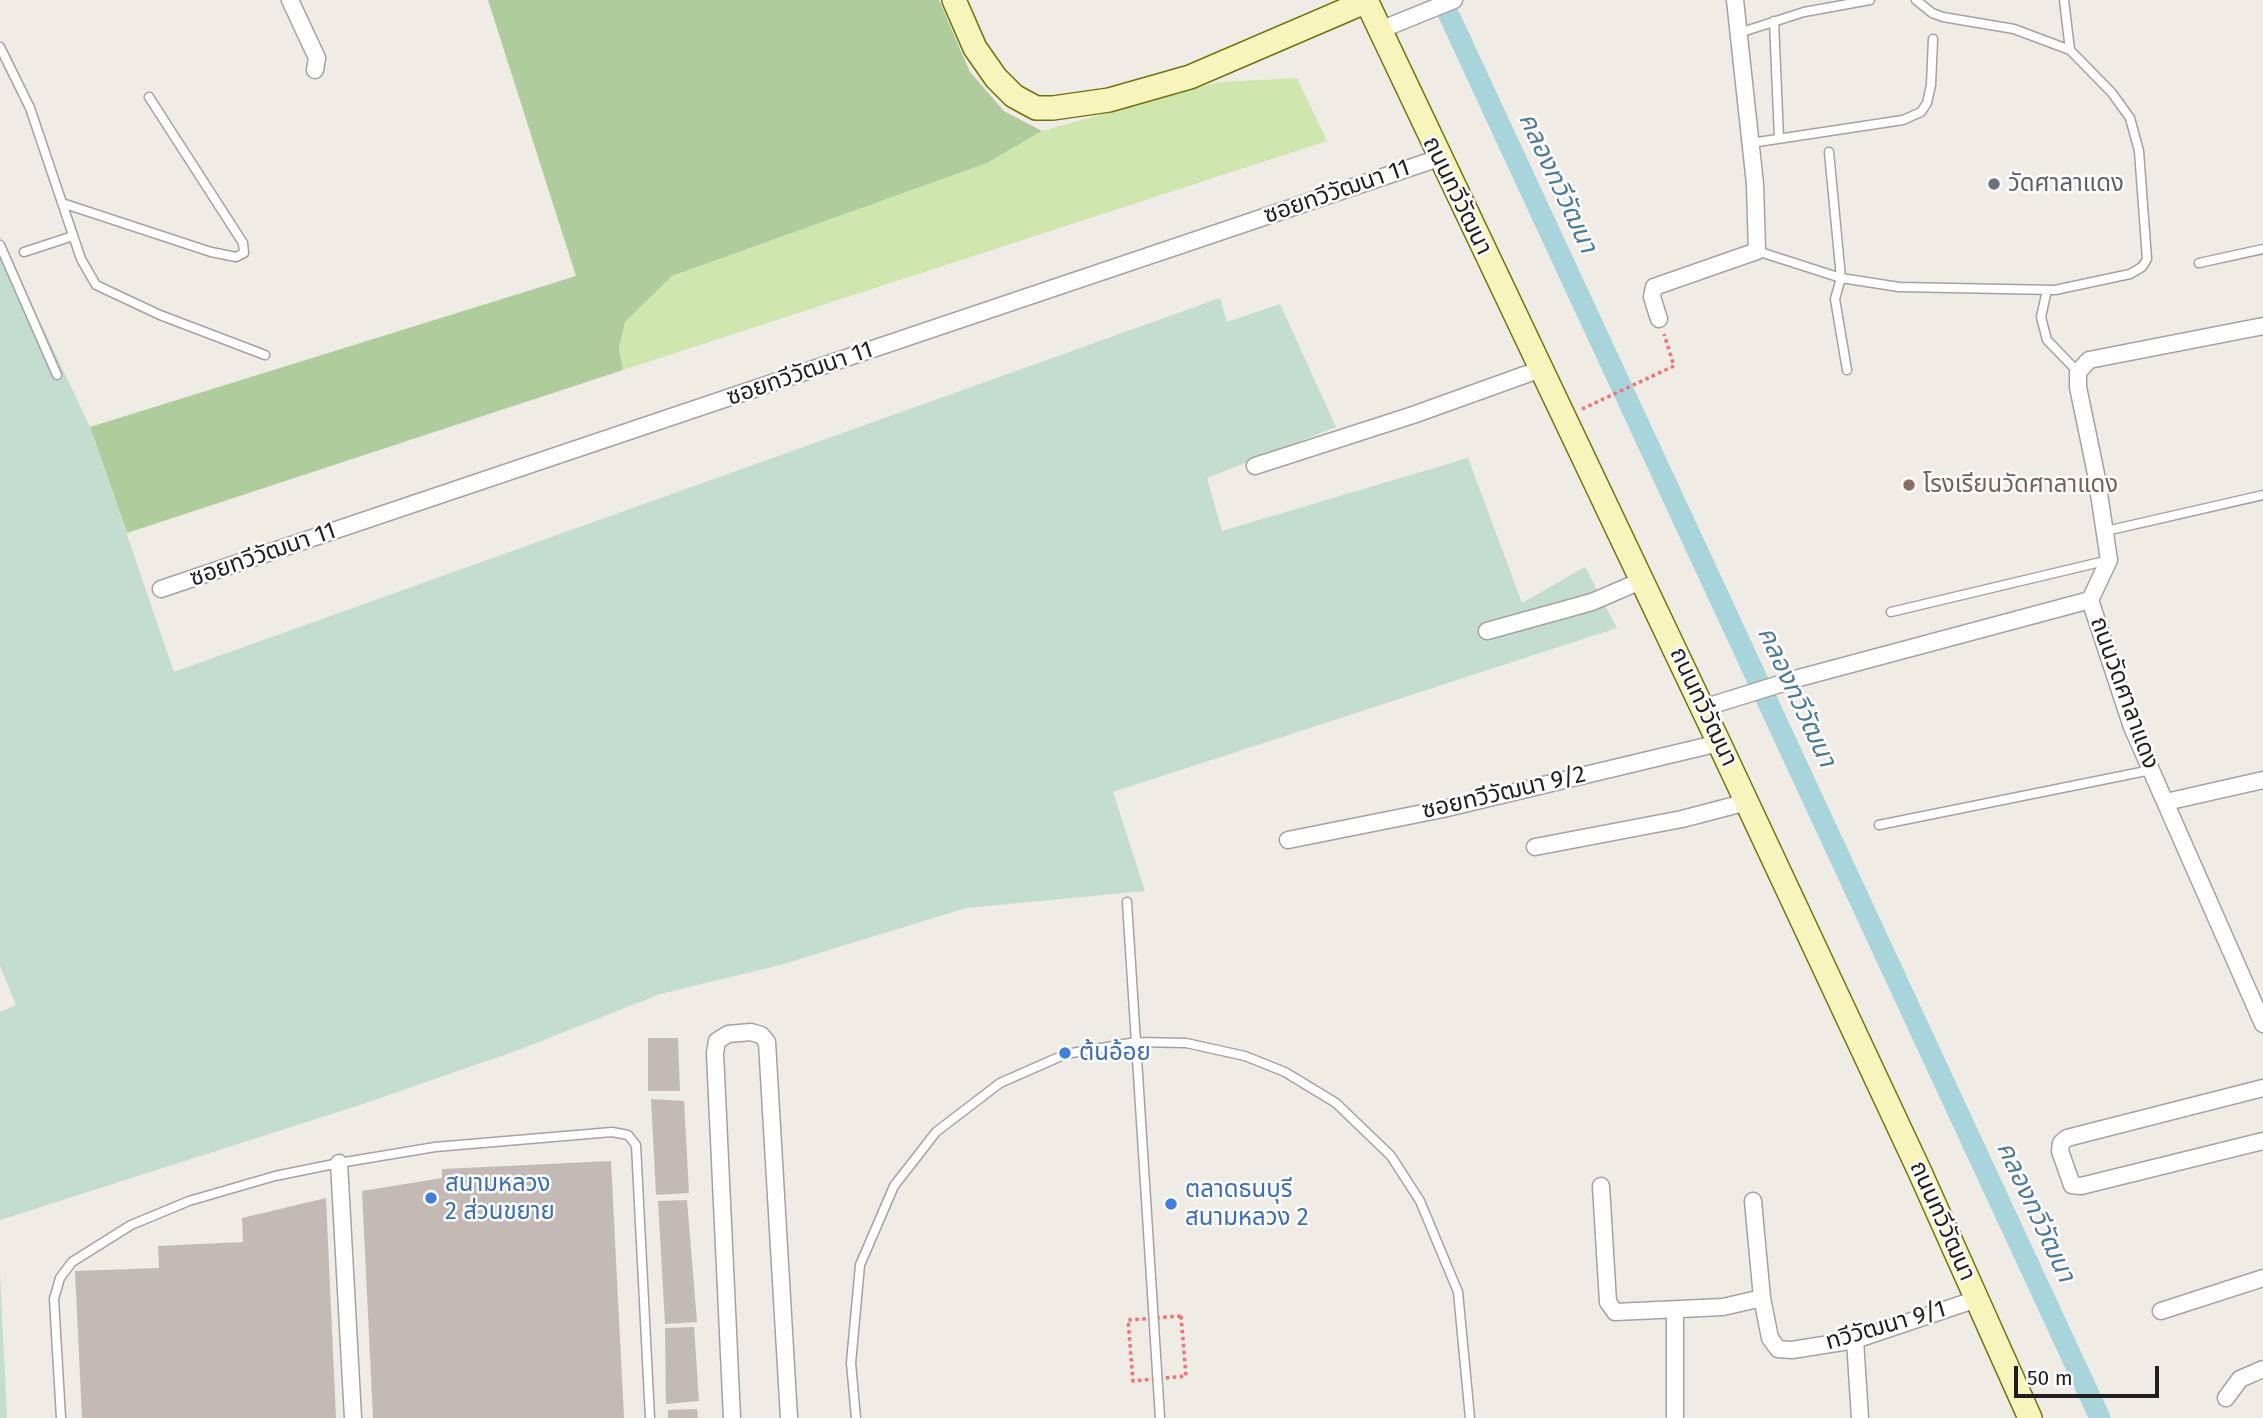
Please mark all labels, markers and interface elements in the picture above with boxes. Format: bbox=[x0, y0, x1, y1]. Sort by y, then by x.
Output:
water label: คลองทวีวัฒนา bbox=[1511, 108, 1603, 258]
street label: ถนนทวีวัฒนา bbox=[1416, 132, 1498, 260]
street label: ซอยทวีวัฒนา 11 bbox=[1260, 154, 1414, 230]
place label: วัดศาลาแดง bbox=[2008, 170, 2124, 198]
marker: วัดศาลาแดง bbox=[1986, 176, 2002, 192]
street label: ซอยทวีวัฒนา 11 bbox=[723, 336, 877, 412]
place label: โรงเรียนวัดศาลาแดง bbox=[1923, 471, 2118, 499]
marker: โรงเรียนวัดศาลาแดง bbox=[1901, 477, 1917, 493]
street label: ซอยทวีวัฒนา 11 bbox=[186, 517, 340, 593]
street label: ถนนวัดศาลาแดง bbox=[2083, 613, 2165, 773]
water label: คลองทวีวัฒนา bbox=[1750, 622, 1842, 772]
street label: ถนนทวีวัฒนา bbox=[1663, 643, 1743, 771]
street label: ซอยทวีวัฒนา 9/2 bbox=[1419, 760, 1589, 826]
place label: ต้นอ้อย bbox=[1079, 1039, 1151, 1067]
marker: ต้นอ้อย bbox=[1057, 1045, 1073, 1061]
water label: คลองทวีวัฒนา bbox=[1989, 1137, 2081, 1287]
street label: ถนนทวีวัฒนา bbox=[1903, 1157, 1981, 1285]
place label: สนามหลวง 2 ส่วนขยาย bbox=[445, 1170, 555, 1226]
place label: ตลาดธนบุรี สนามหลวง 2 bbox=[1185, 1176, 1309, 1232]
marker: สนามหลวง 2 ส่วนขยาย bbox=[423, 1190, 439, 1206]
marker: ตลาดธนบุรี สนามหลวง 2 bbox=[1163, 1196, 1179, 1212]
street label: ทวีวัฒนา 9/1 bbox=[1823, 1295, 1949, 1357]
scale bar bbox=[2018, 1352, 2163, 1396]
text: 50 m bbox=[2027, 1365, 2073, 1391]

